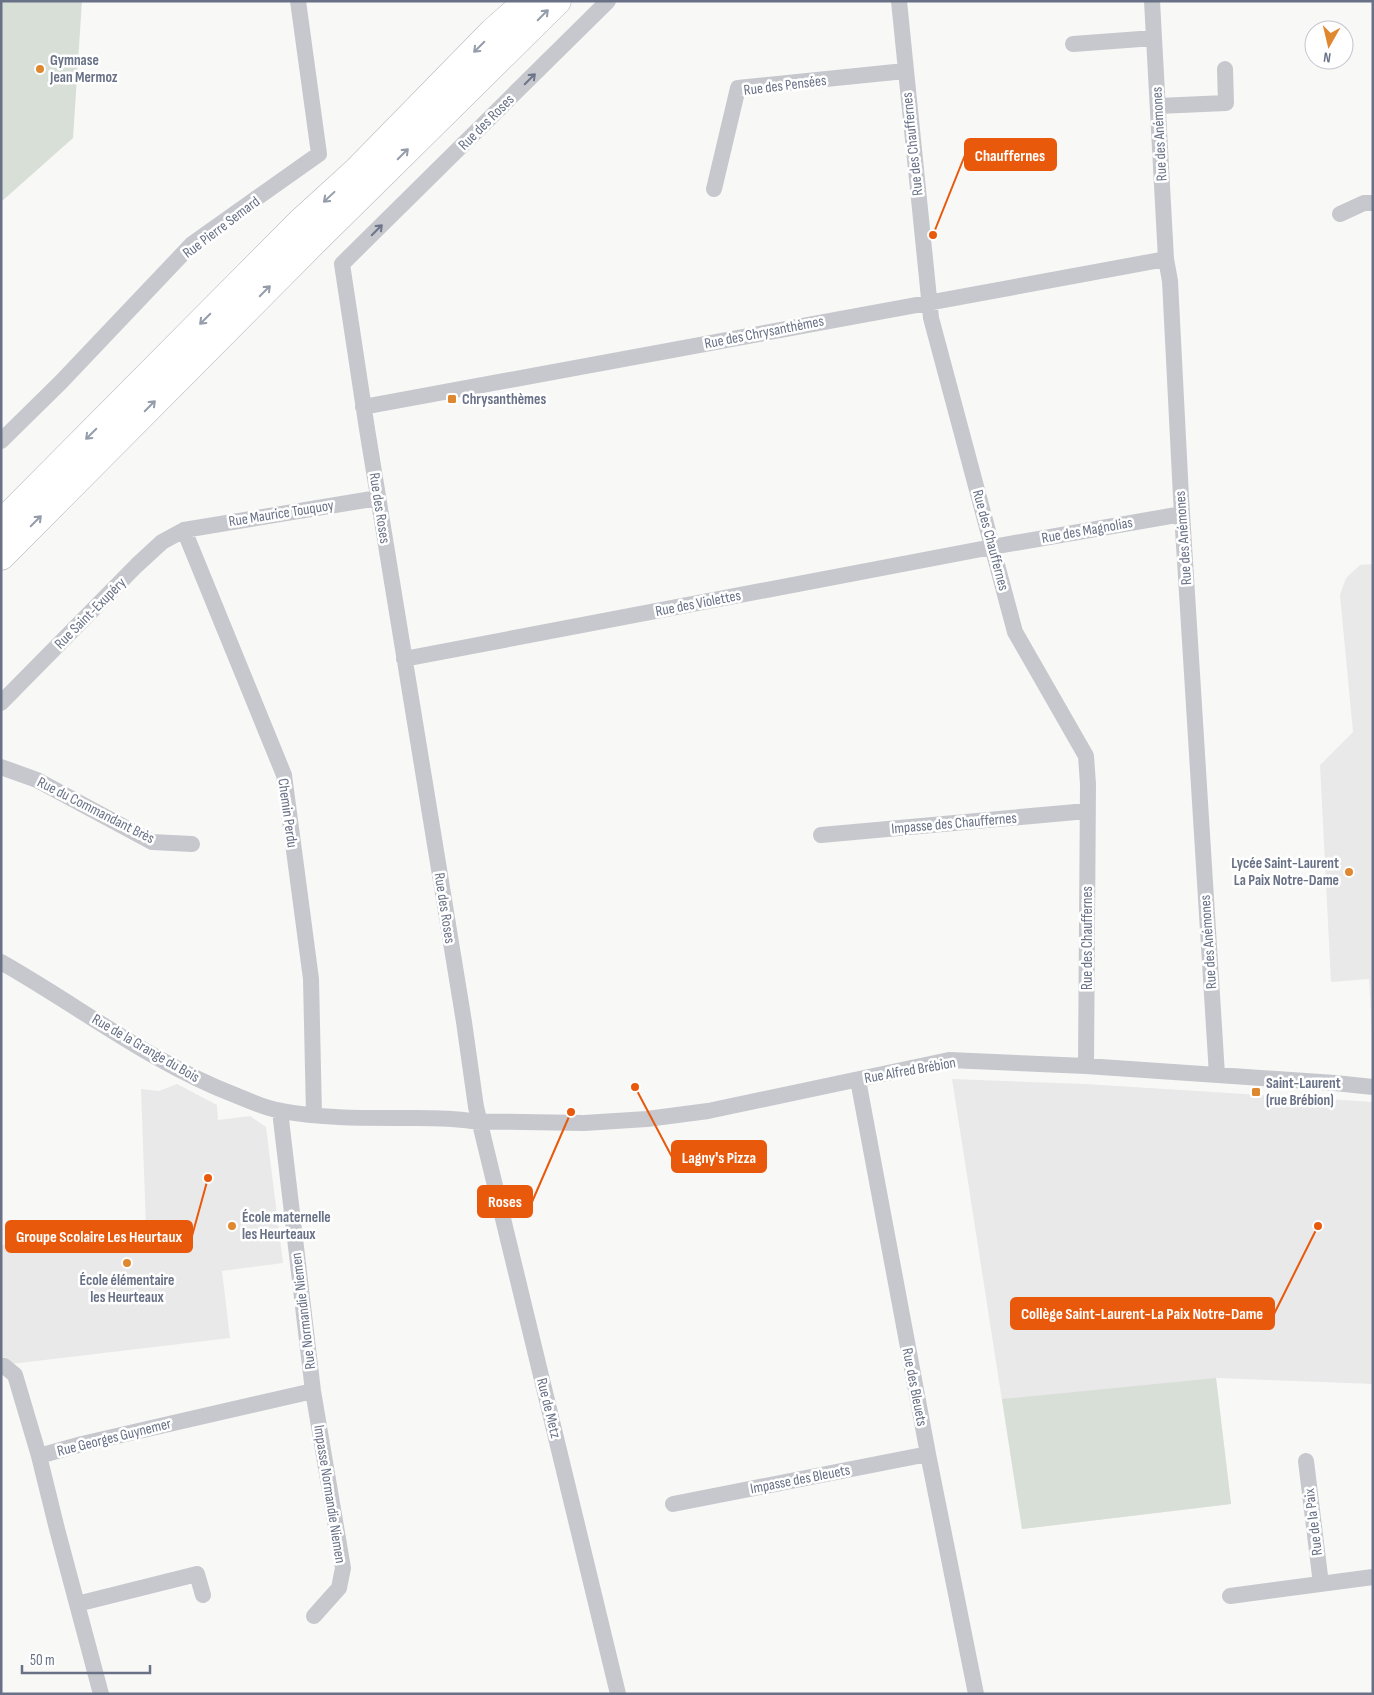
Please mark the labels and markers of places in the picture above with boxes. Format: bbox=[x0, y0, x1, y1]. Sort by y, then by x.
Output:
place label: Gymnase Jean Mermoz bbox=[49, 51, 118, 87]
marker: Gymnase Jean Mermoz bbox=[34, 63, 46, 75]
callout: Chauffernes bbox=[965, 139, 1056, 170]
place label: Chrysanthèmes bbox=[462, 390, 546, 409]
marker: Chrysanthèmes bbox=[446, 393, 458, 405]
place label: Lycée Saint-Laurent La Paix Notre-Dame bbox=[1231, 854, 1339, 890]
marker: Lycée Saint-Laurent La Paix Notre-Dame bbox=[1343, 866, 1355, 878]
place label: Saint-Laurent (rue Brébion) bbox=[1266, 1074, 1341, 1110]
marker: Saint-Laurent (rue Brébion) bbox=[1250, 1086, 1262, 1098]
callout: Lagny's Pizza bbox=[672, 1141, 766, 1172]
callout: Roses bbox=[478, 1186, 532, 1217]
place label: École maternelle les Heurteaux bbox=[242, 1208, 331, 1244]
marker: École maternelle les Heurteaux bbox=[226, 1220, 238, 1232]
callout: Groupe Scolaire Les Heurtaux bbox=[6, 1221, 192, 1252]
marker: École élémentaire les Heurteaux bbox=[121, 1257, 133, 1269]
place label: École élémentaire les Heurteaux bbox=[79, 1271, 175, 1307]
callout: Collège Saint-Laurent-La Paix Notre-Dame bbox=[1011, 1298, 1274, 1329]

